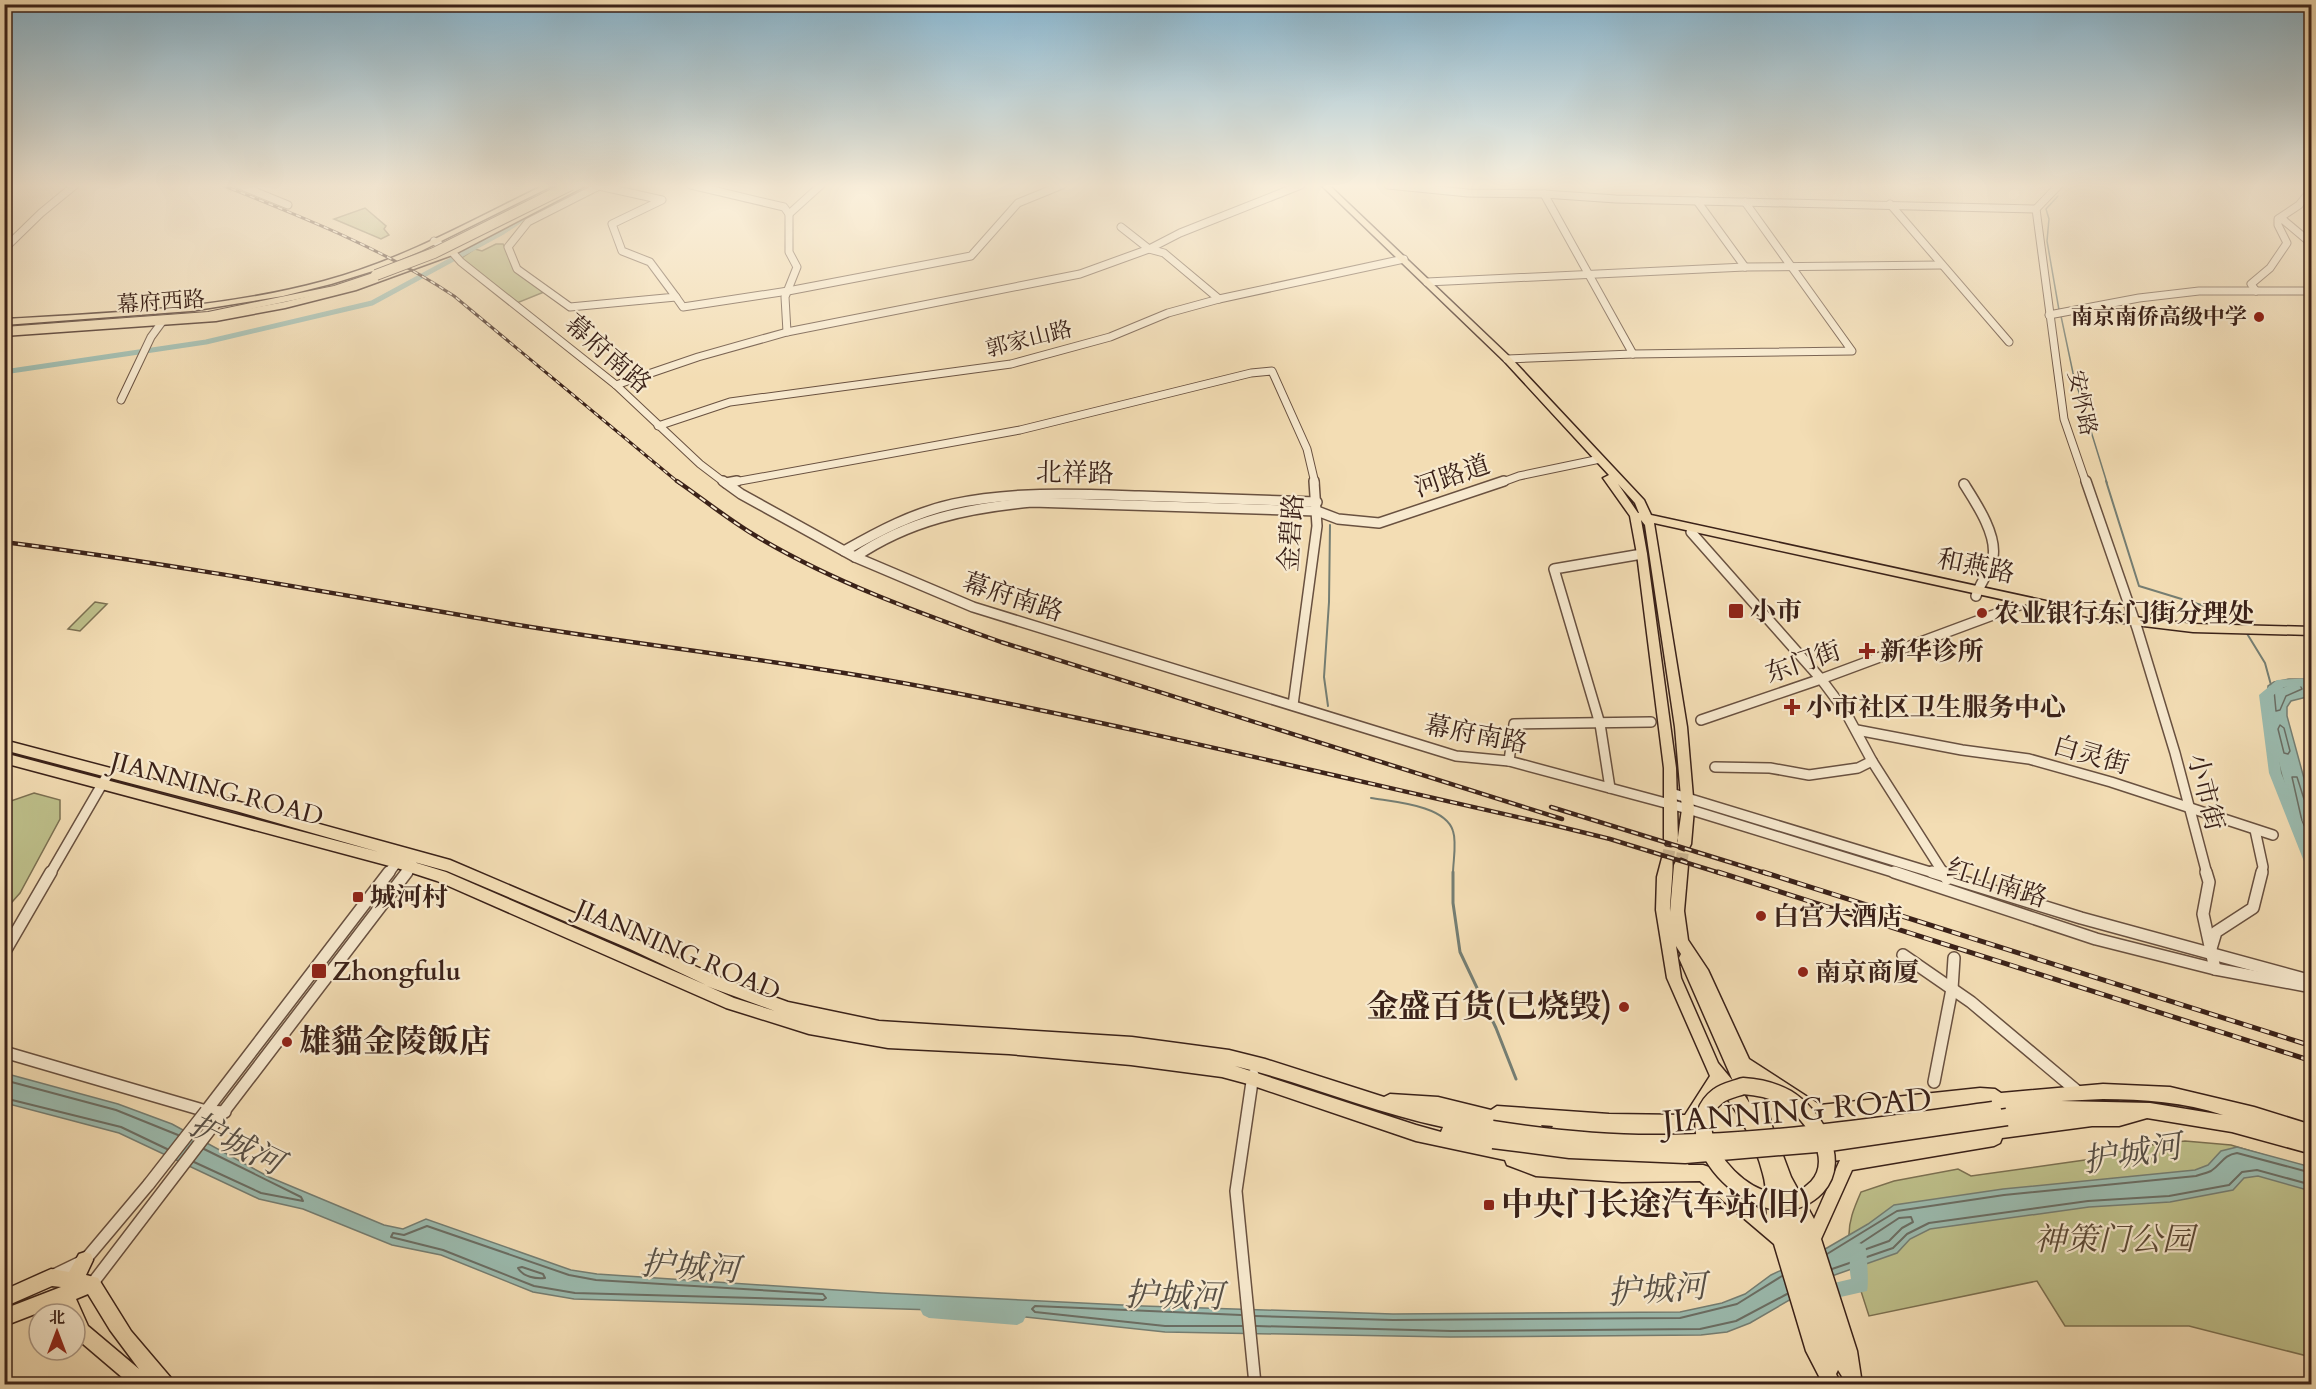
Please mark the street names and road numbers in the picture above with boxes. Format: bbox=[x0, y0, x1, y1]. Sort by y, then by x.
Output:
street label: 幕府西路 bbox=[116, 284, 206, 320]
street label: 幕府南路 bbox=[557, 307, 659, 401]
street label: 郭家山路 bbox=[983, 314, 1075, 364]
street label: 安怀路 bbox=[2060, 368, 2104, 438]
street label: 河路道 bbox=[1409, 447, 1495, 505]
street label: 北祥路 bbox=[1036, 455, 1114, 491]
street label: 金碧路 bbox=[1271, 493, 1311, 573]
street label: 和燕路 bbox=[1934, 541, 2018, 591]
street label: 幕府南路 bbox=[958, 564, 1068, 630]
street label: 东门街 bbox=[1760, 633, 1846, 691]
street label: 幕府南路 bbox=[1422, 707, 1530, 761]
street label: 白灵街 bbox=[2049, 727, 2133, 783]
street label: JIANNING ROAD bbox=[103, 743, 327, 834]
street label: 小市街 bbox=[2180, 750, 2232, 834]
street label: 红山南路 bbox=[1942, 850, 2052, 916]
street label: JIANNING ROAD bbox=[567, 889, 786, 1009]
street label: JIANNING ROAD bbox=[1657, 1077, 1933, 1145]

